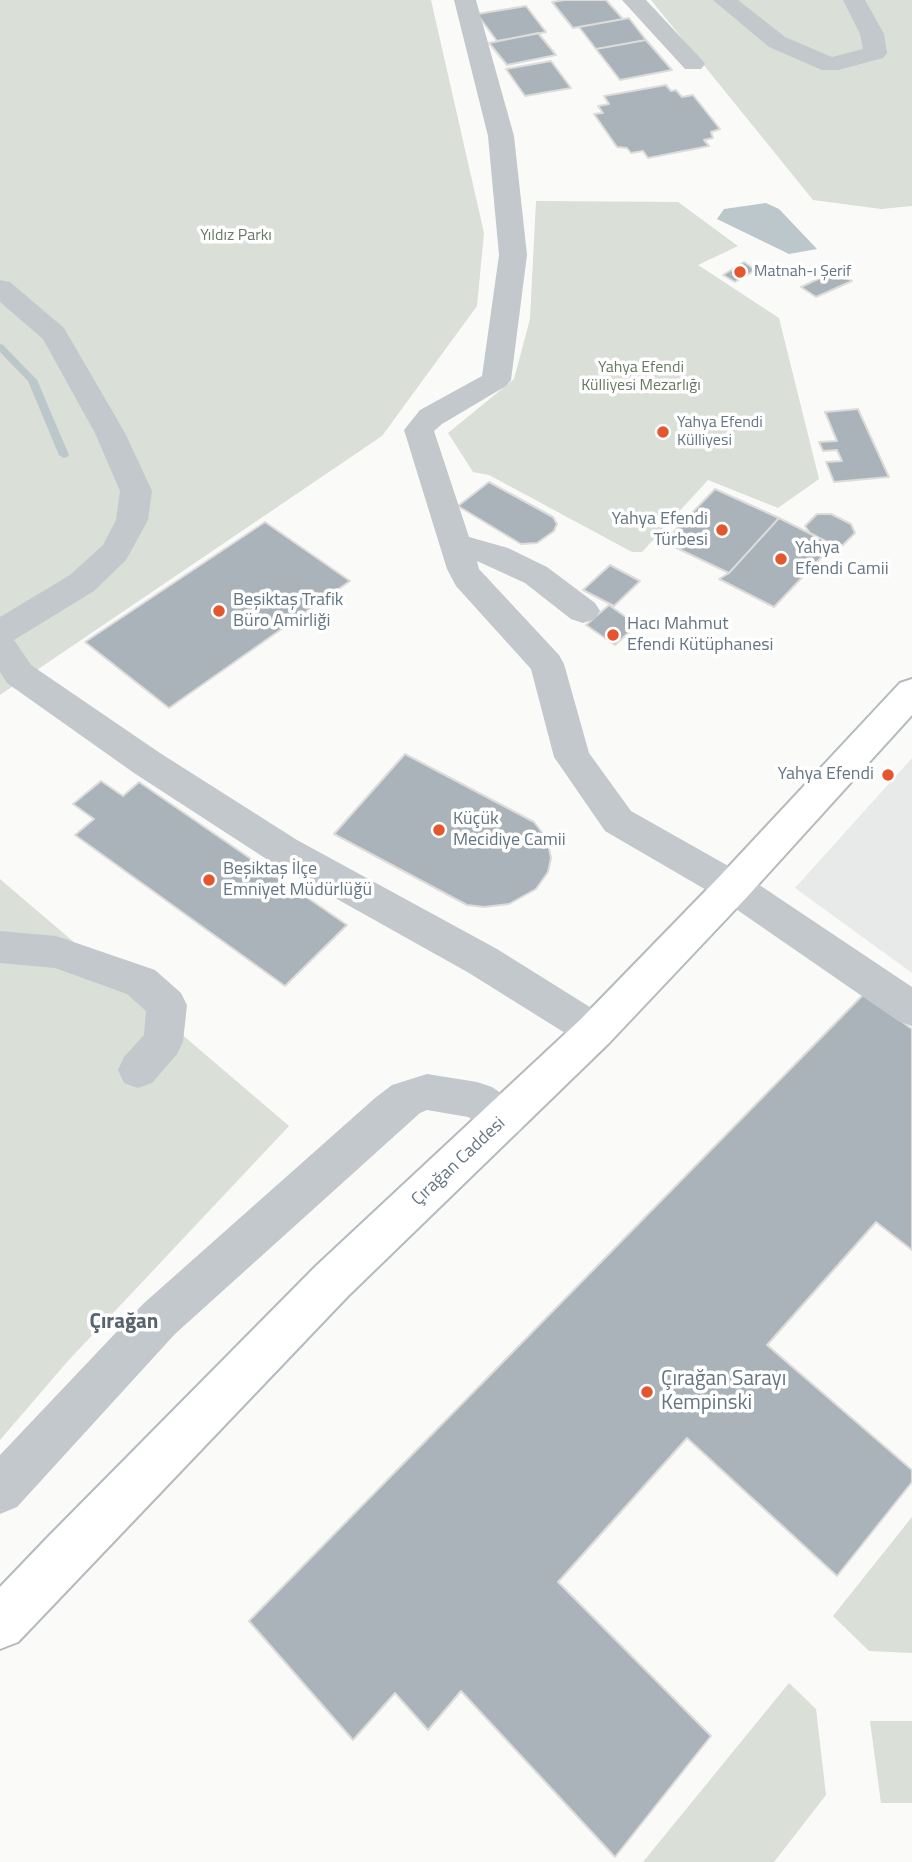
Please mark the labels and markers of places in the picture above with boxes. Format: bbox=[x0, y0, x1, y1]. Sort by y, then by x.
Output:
place label: Matnah-ı Şerif bbox=[754, 262, 851, 282]
marker: Matnah-ı Şerif bbox=[732, 264, 748, 280]
place label: Yahya Efendi Külliyesi bbox=[677, 413, 763, 451]
marker: Yahya Efendi Külliyesi bbox=[655, 424, 671, 440]
place label: Yahya Efendi Türbesi bbox=[611, 509, 708, 552]
marker: Yahya Efendi Türbesi bbox=[714, 522, 730, 538]
place label: Yahya Efendi Camii bbox=[795, 538, 889, 580]
marker: Yahya Efendi Camii bbox=[773, 551, 789, 567]
place label: Beşiktaş Trafik Büro Amirliği bbox=[233, 590, 343, 632]
marker: Beşiktaş Trafik Büro Amirliği bbox=[211, 603, 227, 619]
place label: Hacı Mahmut Efendi Kütüphanesi bbox=[627, 614, 774, 656]
marker: Hacı Mahmut Efendi Kütüphanesi bbox=[605, 627, 621, 643]
place label: Yahya Efendi bbox=[777, 764, 874, 786]
marker: Yahya Efendi bbox=[880, 767, 896, 783]
place label: Küçük Mecidiye Camii bbox=[453, 809, 566, 852]
marker: Küçük Mecidiye Camii bbox=[431, 822, 447, 838]
place label: Beşiktaş İlçe Emniyet Müdürlüğü bbox=[223, 859, 372, 902]
marker: Beşiktaş İlçe Emniyet Müdürlüğü bbox=[201, 872, 217, 888]
place label: Çırağan Sarayı Kempinski bbox=[661, 1367, 786, 1417]
marker: Çırağan Sarayı Kempinski bbox=[639, 1384, 655, 1400]

